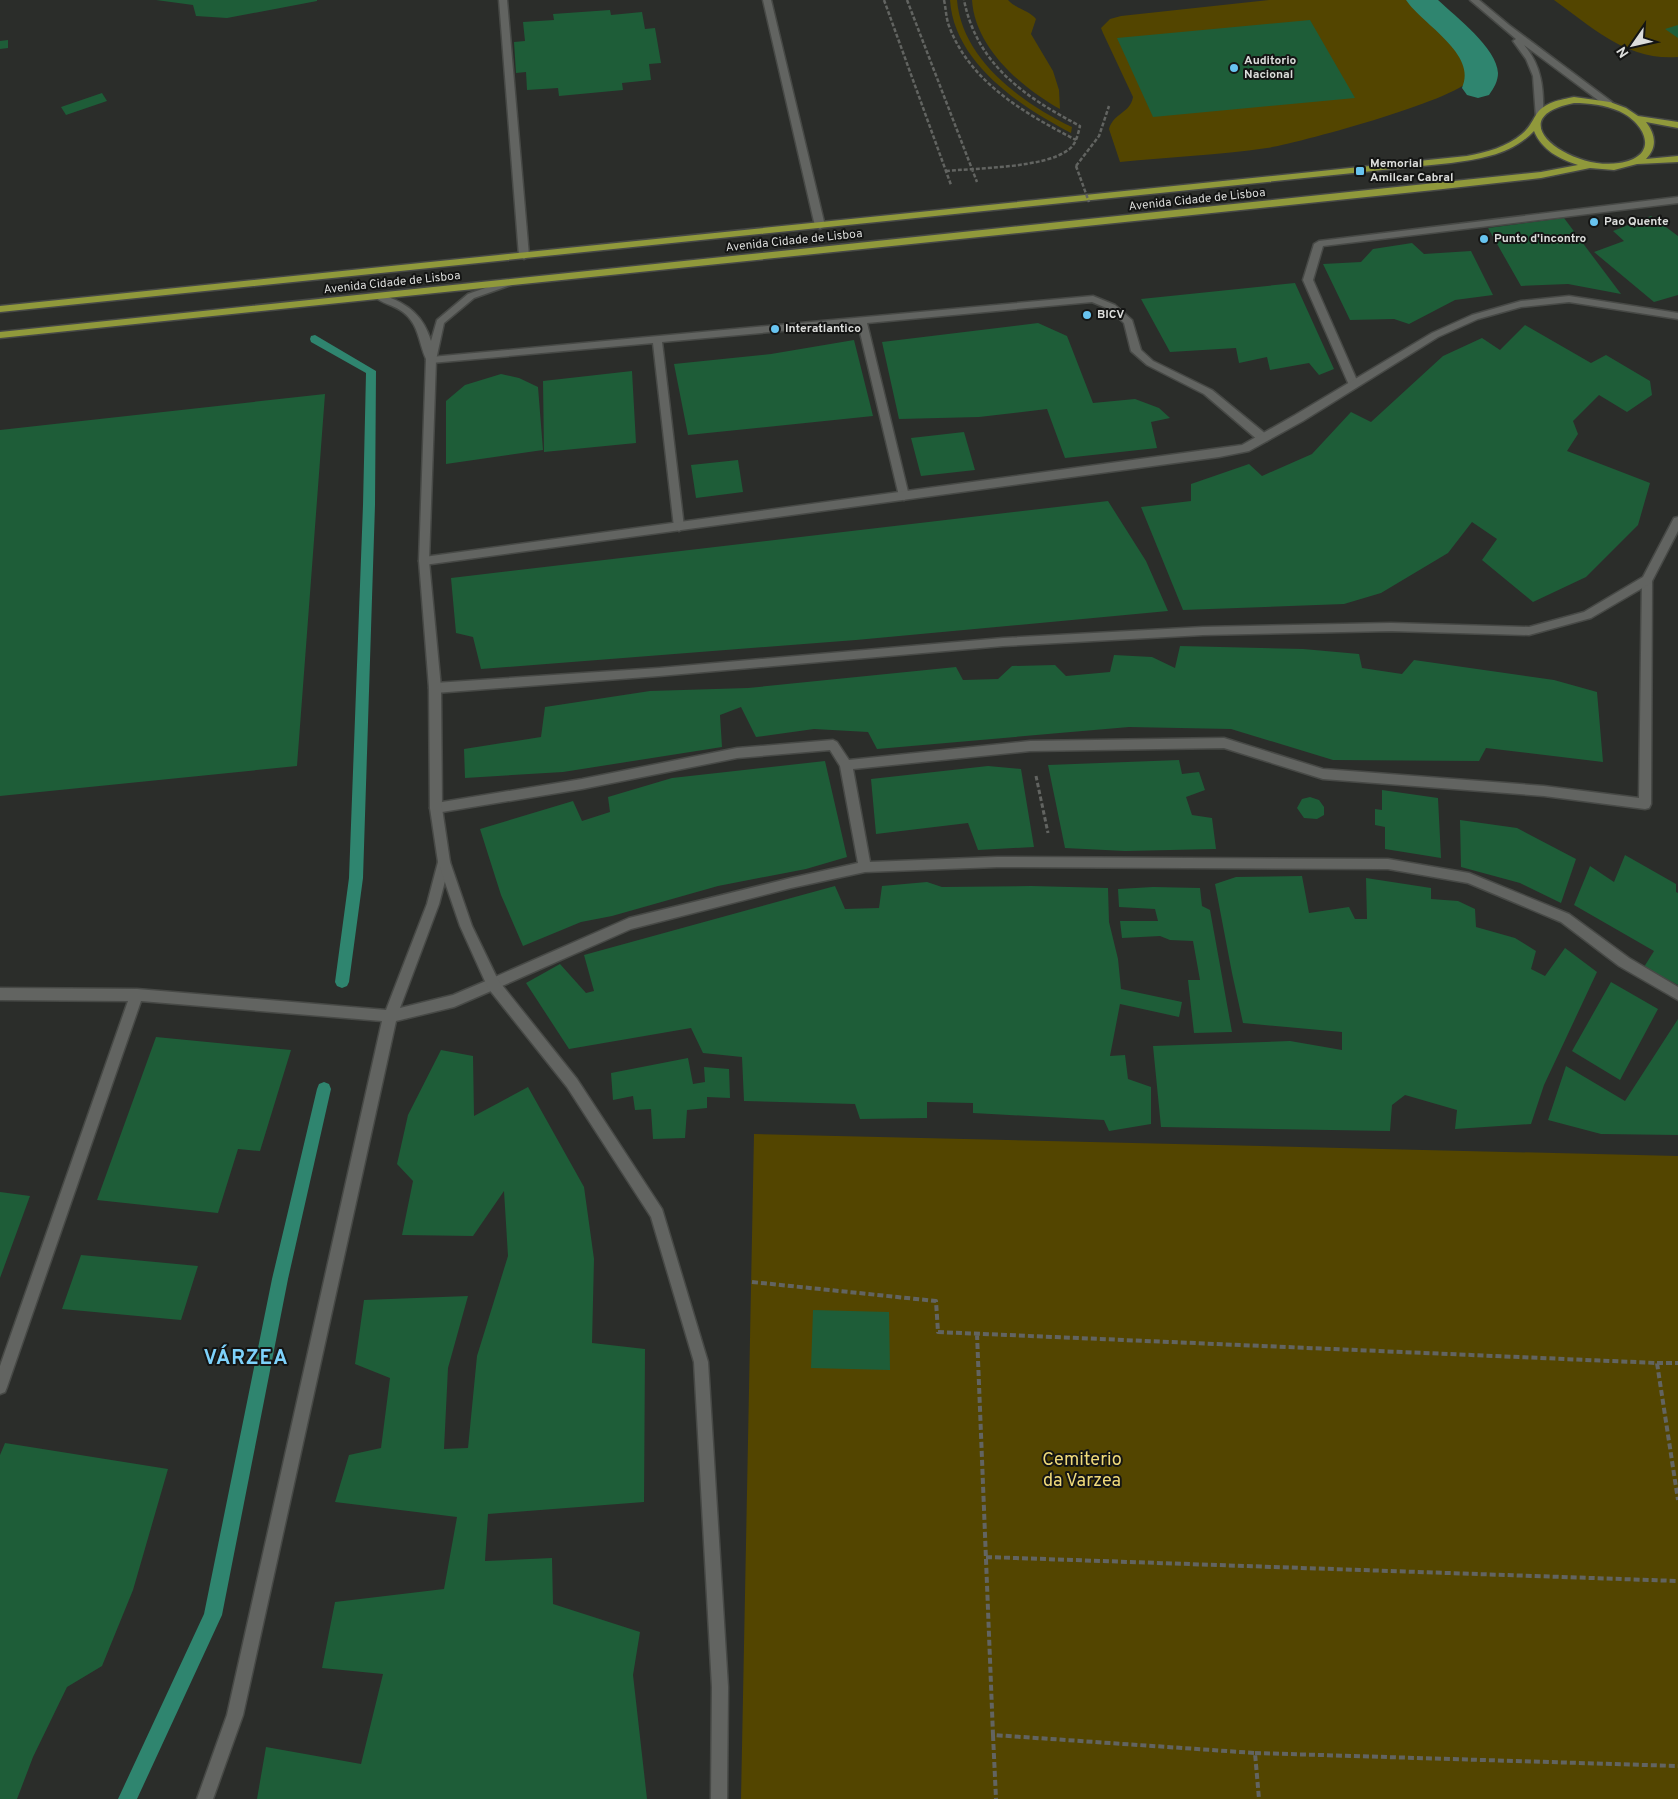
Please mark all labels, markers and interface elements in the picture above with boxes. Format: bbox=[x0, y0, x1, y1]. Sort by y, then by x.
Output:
north arrow bbox=[1608, 20, 1658, 70]
text: N bbox=[1614, 43, 1633, 60]
place label: Auditorio Nacional bbox=[1244, 53, 1297, 83]
marker: Auditorio Nacional bbox=[1228, 62, 1240, 74]
place label: Memorial Amilcar Cabral bbox=[1370, 156, 1453, 186]
marker: Memorial Amilcar Cabral bbox=[1354, 165, 1366, 177]
street label: Avenida Cidade de Lisboa bbox=[1128, 185, 1266, 215]
place label: Pao Quente bbox=[1604, 214, 1669, 230]
marker: Pao Quente bbox=[1588, 216, 1600, 228]
street label: Avenida Cidade de Lisboa bbox=[725, 226, 863, 256]
place label: Punto d'incontro bbox=[1494, 231, 1587, 247]
marker: Punto d'incontro bbox=[1478, 233, 1490, 245]
street label: Avenida Cidade de Lisboa bbox=[323, 268, 461, 298]
place label: BICV bbox=[1097, 307, 1124, 323]
marker: BICV bbox=[1081, 309, 1093, 321]
place label: Interatlantico bbox=[785, 321, 861, 337]
marker: Interatlantico bbox=[769, 323, 781, 335]
district label: VÁRZEA bbox=[203, 1344, 289, 1372]
park label: Cemiterio da Varzea bbox=[1042, 1449, 1122, 1493]

